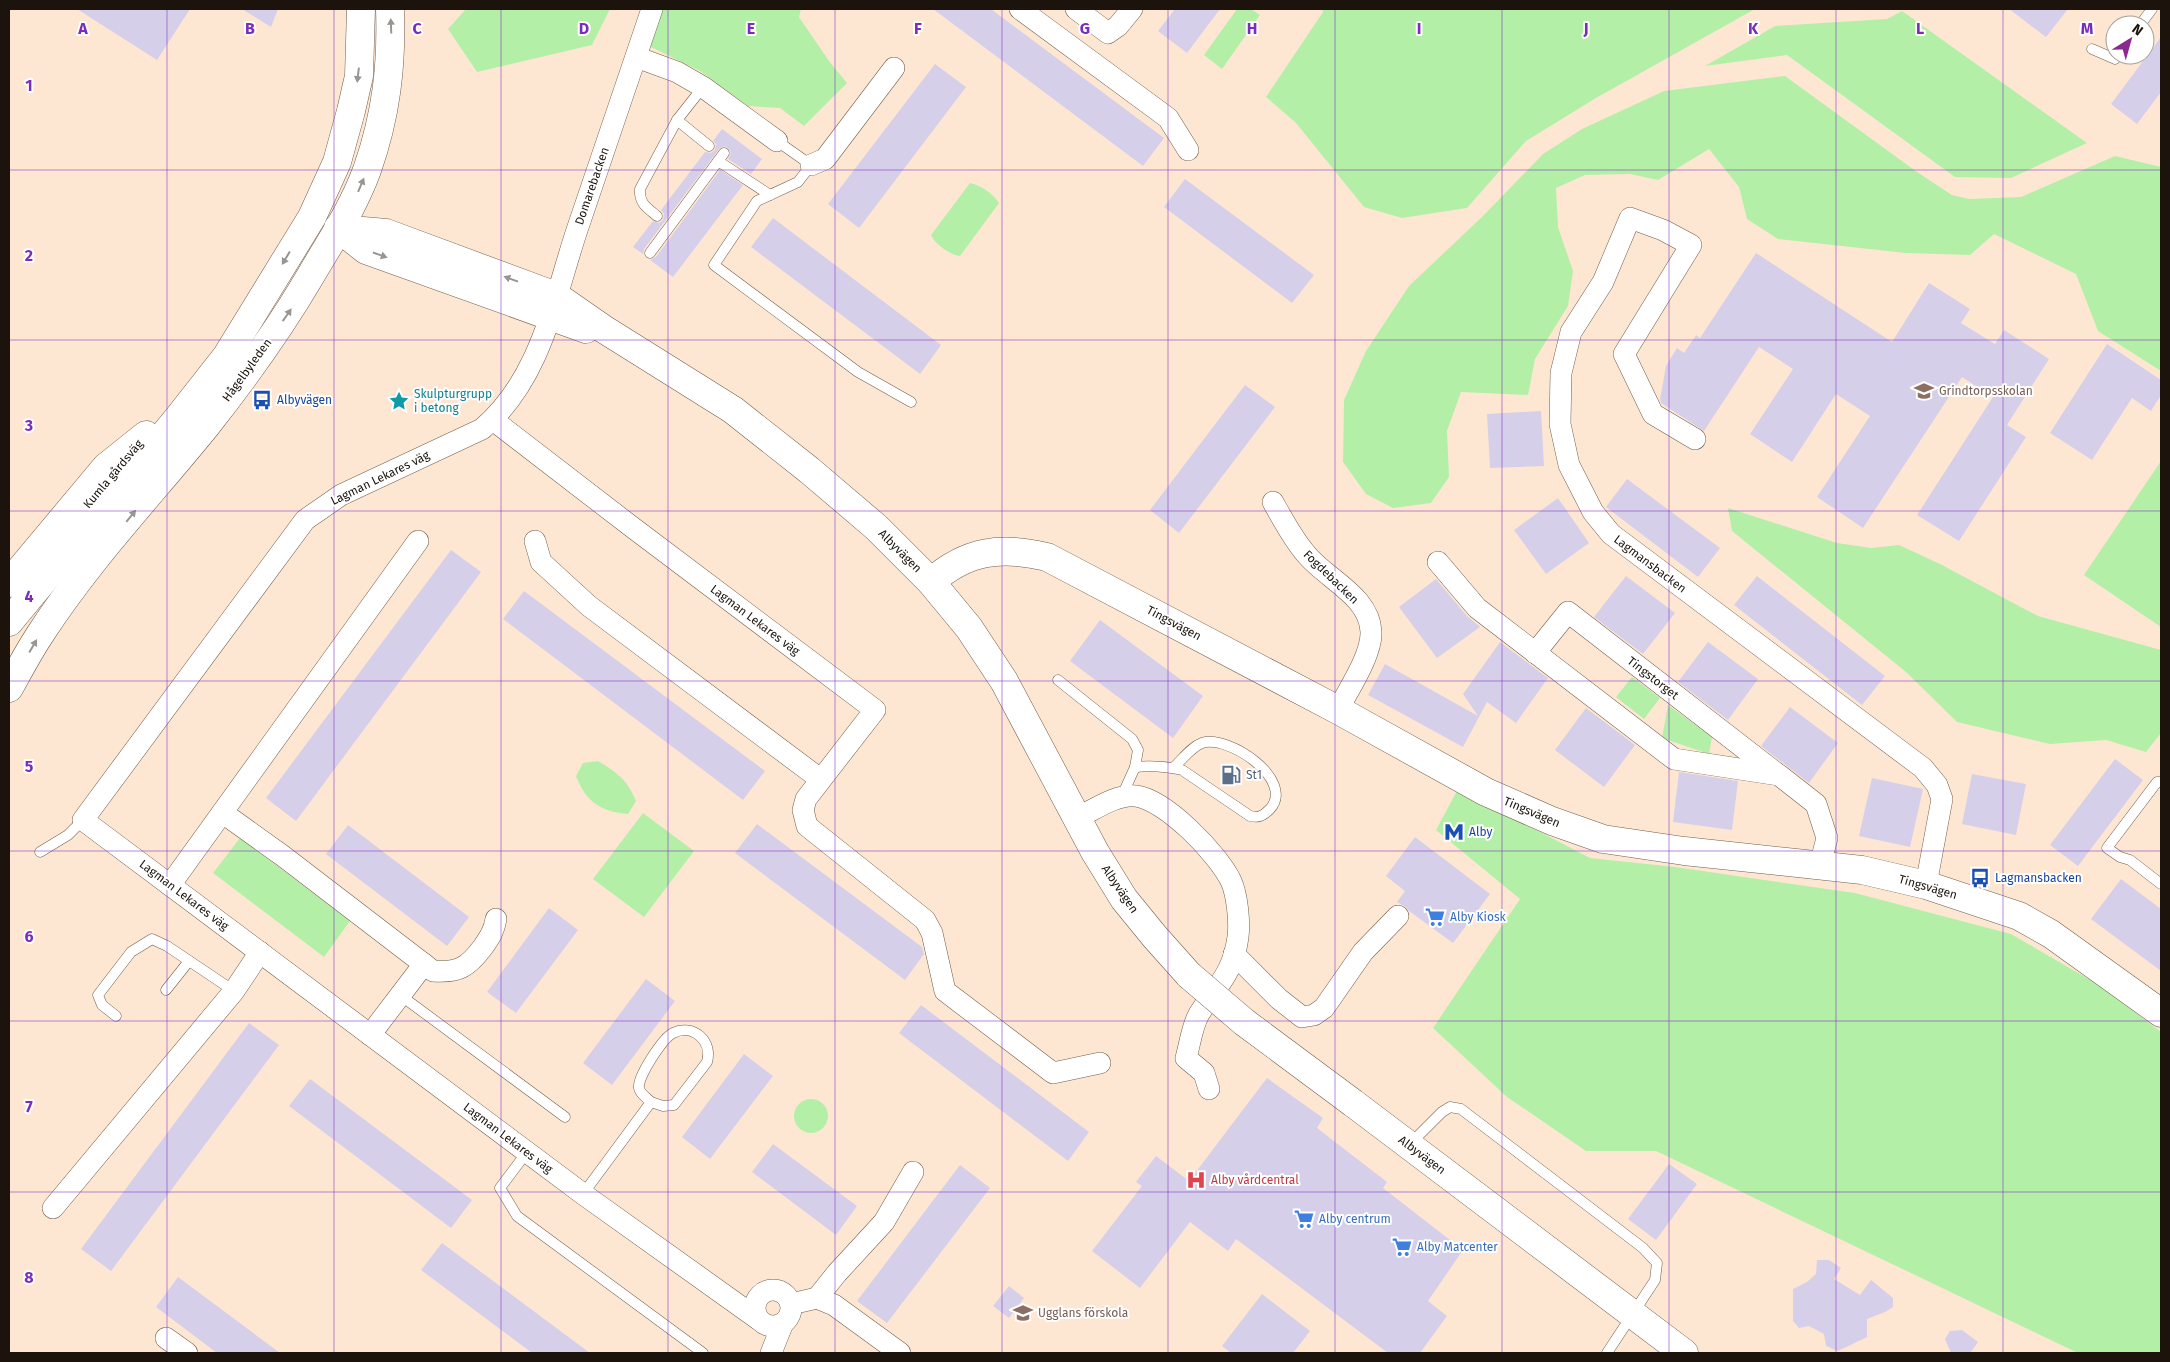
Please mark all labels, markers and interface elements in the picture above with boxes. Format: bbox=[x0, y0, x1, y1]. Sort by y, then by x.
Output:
north arrow bbox=[2105, 15, 2155, 65]
one-way arrow bbox=[386, 18, 394, 34]
text: A bbox=[77, 19, 88, 38]
text: B bbox=[245, 19, 255, 38]
text: C bbox=[412, 19, 422, 38]
text: D bbox=[579, 19, 589, 38]
text: E bbox=[747, 19, 755, 38]
text: F bbox=[914, 19, 922, 38]
text: G bbox=[1080, 19, 1090, 38]
text: H bbox=[1247, 19, 1257, 38]
text: I bbox=[1417, 19, 1421, 38]
text: J bbox=[1582, 19, 1589, 38]
text: K bbox=[1748, 19, 1759, 38]
text: L bbox=[1916, 19, 1924, 38]
text: M bbox=[2081, 19, 2094, 38]
text: N bbox=[2129, 20, 2146, 40]
one-way arrow bbox=[354, 67, 362, 83]
text: 1 bbox=[25, 76, 33, 95]
street label: Domarebacken bbox=[572, 145, 612, 227]
one-way arrow bbox=[357, 177, 365, 192]
text: 2 bbox=[25, 246, 33, 265]
one-way arrow bbox=[373, 251, 388, 259]
one-way arrow bbox=[282, 252, 291, 265]
one-way arrow bbox=[503, 275, 518, 282]
one-way arrow bbox=[282, 308, 292, 322]
street label: Hågelbyleden bbox=[219, 336, 275, 404]
school or university icon: Grindtorpsskolan bbox=[1913, 380, 1935, 402]
place label: Grindtorpsskolan bbox=[1939, 384, 2033, 398]
place label: Skulpturgrupp i betong bbox=[414, 387, 492, 415]
bus stop icon: Albyvägen bbox=[251, 389, 273, 411]
place icon: Skulpturgrupp i betong bbox=[388, 390, 410, 412]
place label: Albyvägen bbox=[277, 393, 332, 407]
text: 3 bbox=[24, 416, 33, 435]
street label: Kumla gårdsväg bbox=[80, 436, 146, 511]
street label: Lagman Lekares väg bbox=[328, 448, 432, 508]
one-way arrow bbox=[126, 510, 137, 523]
street label: Albyvägen bbox=[876, 527, 924, 575]
street label: Lagmansbacken bbox=[1611, 532, 1689, 596]
street label: Fogdebacken bbox=[1301, 547, 1361, 607]
street label: Lagman Lekares väg bbox=[708, 582, 803, 659]
text: 4 bbox=[24, 587, 34, 606]
street label: Tingsvägen bbox=[1144, 603, 1204, 643]
one-way arrow bbox=[29, 639, 38, 652]
street label: Tingstorget bbox=[1625, 654, 1682, 703]
text: 5 bbox=[25, 757, 34, 776]
fuel station icon: St1 bbox=[1220, 764, 1242, 786]
place label: St1 bbox=[1246, 768, 1262, 782]
street label: Tingsvägen bbox=[1502, 794, 1562, 830]
metro station icon: Alby bbox=[1443, 821, 1465, 843]
place label: Alby bbox=[1469, 825, 1492, 839]
street label: Lagman Lekares väg bbox=[137, 857, 232, 934]
street label: Albyvägen bbox=[1099, 862, 1141, 916]
bus stop icon: Lagmansbacken bbox=[1969, 867, 1991, 889]
place label: Lagmansbacken bbox=[1995, 871, 2082, 885]
street label: Tingsvägen bbox=[1897, 872, 1959, 902]
supermarket icon: Alby Kiosk bbox=[1424, 906, 1446, 928]
place label: Alby Kiosk bbox=[1450, 910, 1507, 924]
text: 6 bbox=[24, 927, 34, 946]
text: 7 bbox=[25, 1097, 33, 1116]
street label: Lagman Lekares väg bbox=[461, 1100, 556, 1177]
street label: Albyvägen bbox=[1396, 1133, 1448, 1177]
hospital icon: Alby vårdcentral bbox=[1185, 1169, 1207, 1191]
place label: Alby vårdcentral bbox=[1211, 1173, 1299, 1187]
supermarket icon: Alby centrum bbox=[1293, 1208, 1315, 1230]
place label: Alby centrum bbox=[1319, 1212, 1391, 1226]
supermarket icon: Alby Matcenter bbox=[1391, 1236, 1413, 1258]
place label: Alby Matcenter bbox=[1417, 1240, 1498, 1254]
text: 8 bbox=[24, 1268, 34, 1287]
school or university icon: Ugglans förskola bbox=[1012, 1302, 1034, 1324]
place label: Ugglans förskola bbox=[1038, 1306, 1128, 1320]

